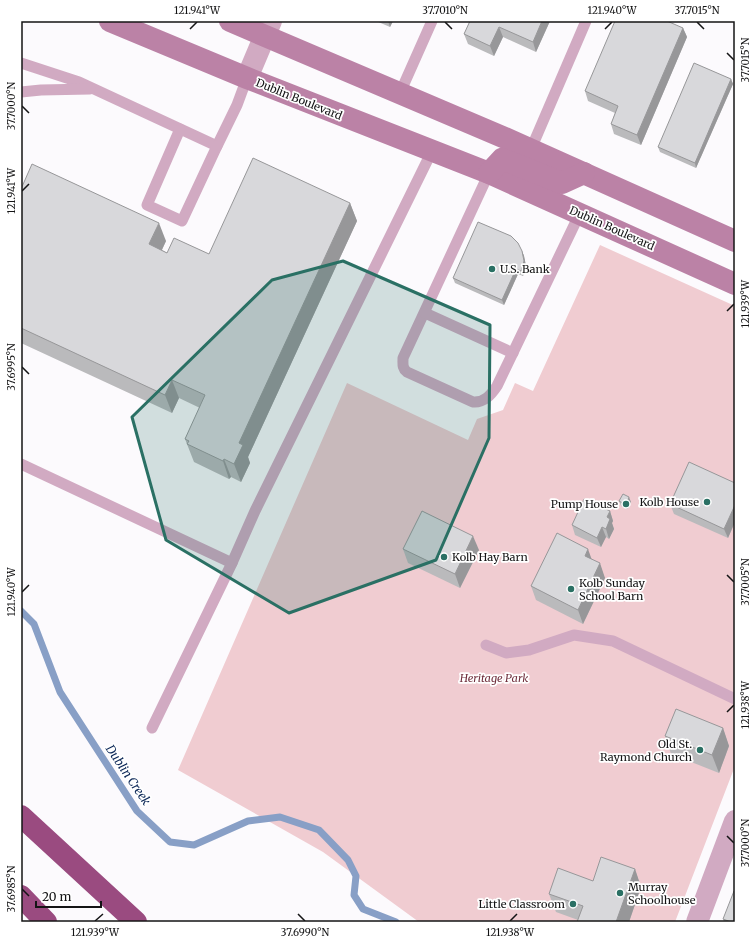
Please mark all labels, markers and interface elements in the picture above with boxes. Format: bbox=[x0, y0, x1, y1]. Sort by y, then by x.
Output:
text: 121.941°W bbox=[174, 4, 221, 17]
text: 37.7010°N bbox=[422, 4, 468, 17]
text: 121.940°W bbox=[588, 4, 637, 17]
text: 37.7015°N bbox=[675, 4, 720, 17]
text: 37.7015°N bbox=[739, 37, 752, 82]
street label: Dublin Boulevard bbox=[254, 75, 345, 123]
text: 37.7000°N bbox=[5, 82, 18, 130]
text: 121.941°W bbox=[5, 167, 18, 214]
street label: Dublin Boulevard bbox=[567, 203, 657, 253]
place label: U.S. Bank bbox=[500, 262, 550, 276]
marker: U.S. Bank bbox=[487, 264, 497, 274]
text: 121.939°W bbox=[739, 279, 752, 328]
text: 37.6995°N bbox=[5, 343, 18, 391]
place label: Kolb House bbox=[639, 495, 699, 509]
place label: Pump House bbox=[551, 497, 618, 511]
marker: Kolb House bbox=[702, 497, 712, 507]
marker: Pump House bbox=[621, 499, 631, 509]
place label: Kolb Hay Barn bbox=[452, 550, 528, 564]
marker: Kolb Hay Barn bbox=[439, 552, 449, 562]
text: 37.7005°N bbox=[739, 558, 752, 606]
text: 121.940°W bbox=[5, 567, 18, 616]
place label: Kolb Sunday School Barn bbox=[579, 576, 645, 603]
marker: Kolb Sunday School Barn bbox=[566, 584, 576, 594]
park label: Heritage Park bbox=[459, 671, 528, 685]
text: 121.938°W bbox=[739, 680, 752, 729]
place label: Old St. Raymond Church bbox=[600, 737, 693, 764]
water label: Dublin Creek bbox=[102, 741, 154, 808]
marker: Old St. Raymond Church bbox=[695, 745, 705, 755]
text: 37.7000°N bbox=[739, 819, 752, 867]
text: 37.6985°N bbox=[5, 865, 18, 912]
place label: Murray Schoolhouse bbox=[628, 880, 696, 907]
scale bar bbox=[36, 883, 101, 909]
marker: Murray Schoolhouse bbox=[615, 888, 625, 898]
text: 20 m bbox=[42, 889, 71, 904]
place label: Little Classroom bbox=[479, 897, 565, 911]
marker: Little Classroom bbox=[568, 899, 578, 909]
text: 121.939°W bbox=[71, 926, 120, 939]
text: 37.6990°N bbox=[281, 926, 329, 939]
text: 121.938°W bbox=[486, 926, 535, 939]

